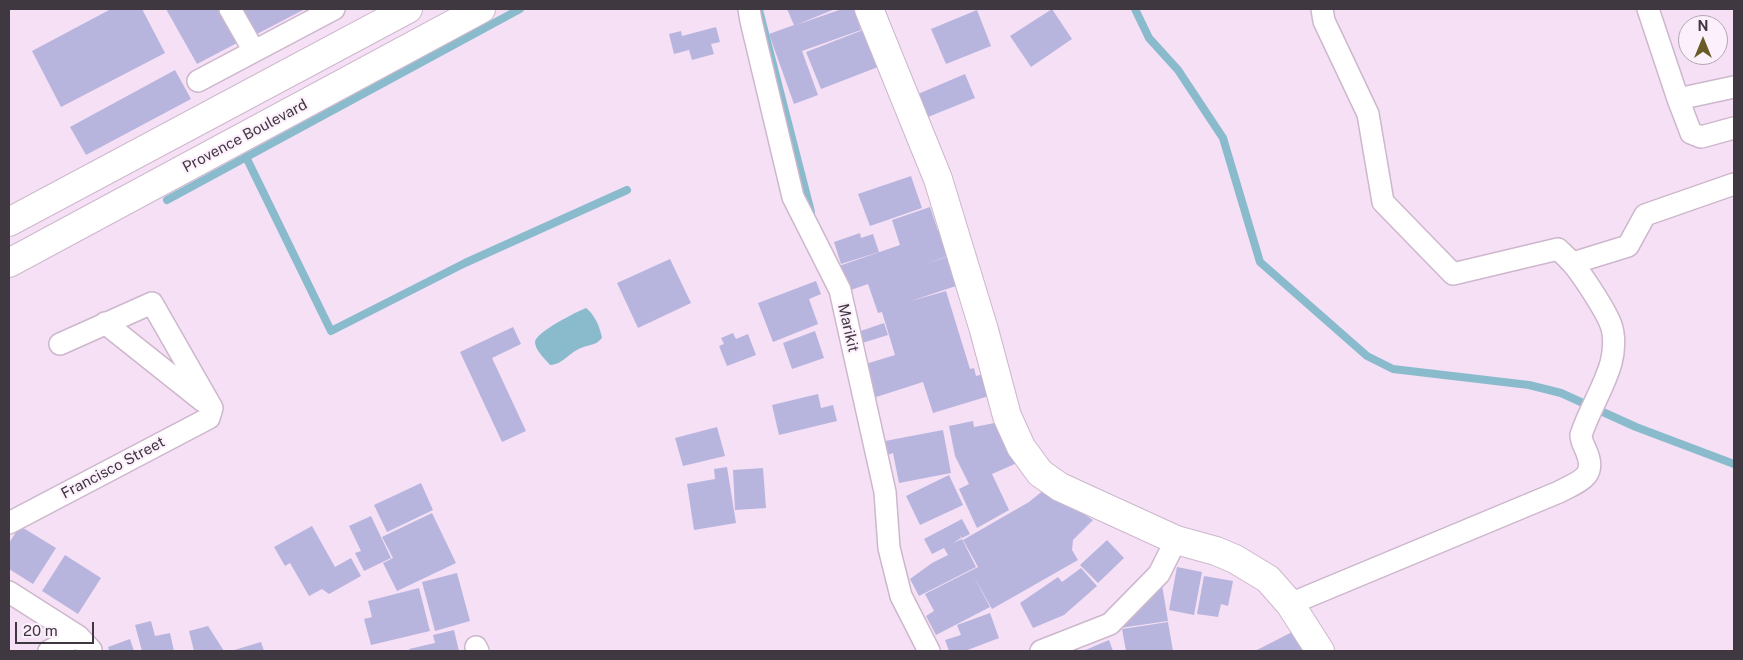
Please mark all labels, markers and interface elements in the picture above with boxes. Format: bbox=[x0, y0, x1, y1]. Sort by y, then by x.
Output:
north arrow bbox=[1678, 15, 1728, 65]
text: N bbox=[1698, 18, 1708, 34]
street label: Provence Boulevard bbox=[180, 95, 310, 177]
street label: Marikit bbox=[834, 302, 862, 354]
street label: Francisco Street bbox=[58, 433, 168, 503]
scale bar bbox=[18, 612, 96, 644]
text: 20 m bbox=[23, 622, 58, 639]

